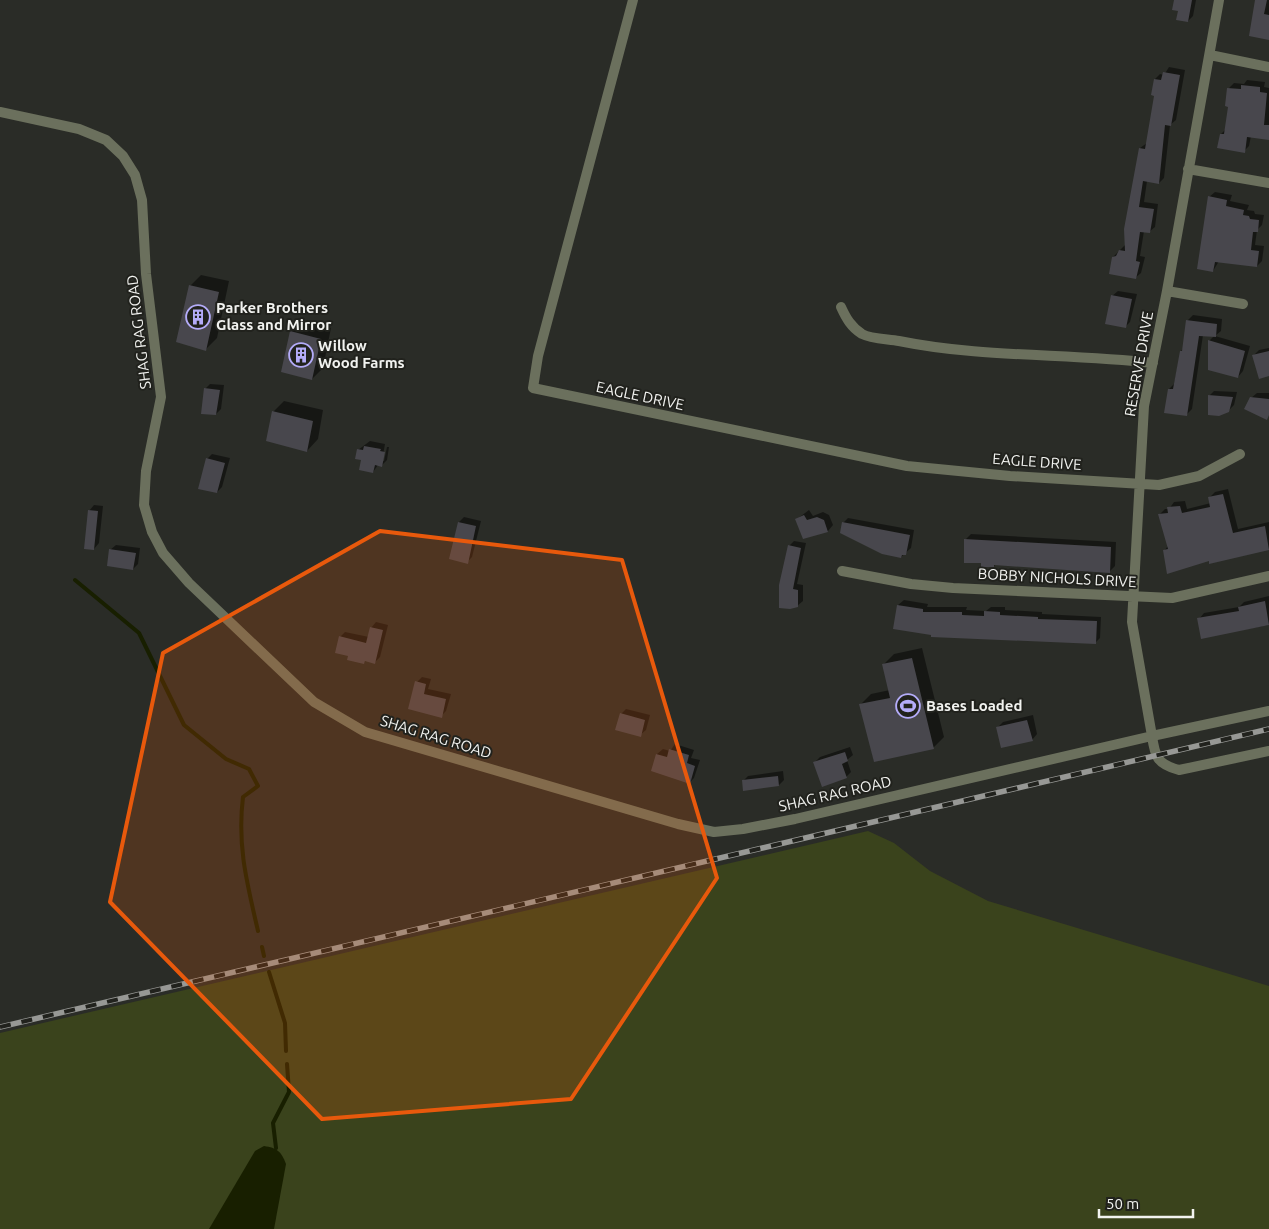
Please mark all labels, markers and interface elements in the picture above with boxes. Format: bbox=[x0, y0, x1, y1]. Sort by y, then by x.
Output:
street label: SHAG RAG ROAD bbox=[123, 274, 154, 390]
place label: Parker Brothers Glass and Mirror bbox=[216, 299, 332, 333]
building icon: Parker Brothers Glass and Mirror bbox=[185, 304, 211, 330]
street label: RESERVE DRIVE bbox=[1121, 310, 1156, 418]
place label: Willow Wood Farms bbox=[318, 337, 405, 371]
building icon: Willow Wood Farms bbox=[288, 342, 314, 368]
street label: EAGLE DRIVE bbox=[595, 378, 686, 413]
street label: EAGLE DRIVE bbox=[992, 450, 1082, 473]
street label: BOBBY NICHOLS DRIVE bbox=[977, 565, 1137, 590]
sports icon: Bases Loaded bbox=[895, 693, 921, 719]
place label: Bases Loaded bbox=[926, 697, 1022, 714]
street label: SHAG RAG ROAD bbox=[379, 712, 494, 761]
street label: SHAG RAG ROAD bbox=[777, 772, 893, 815]
scale bar bbox=[1099, 1186, 1193, 1218]
text: 50 m bbox=[1106, 1195, 1139, 1212]

